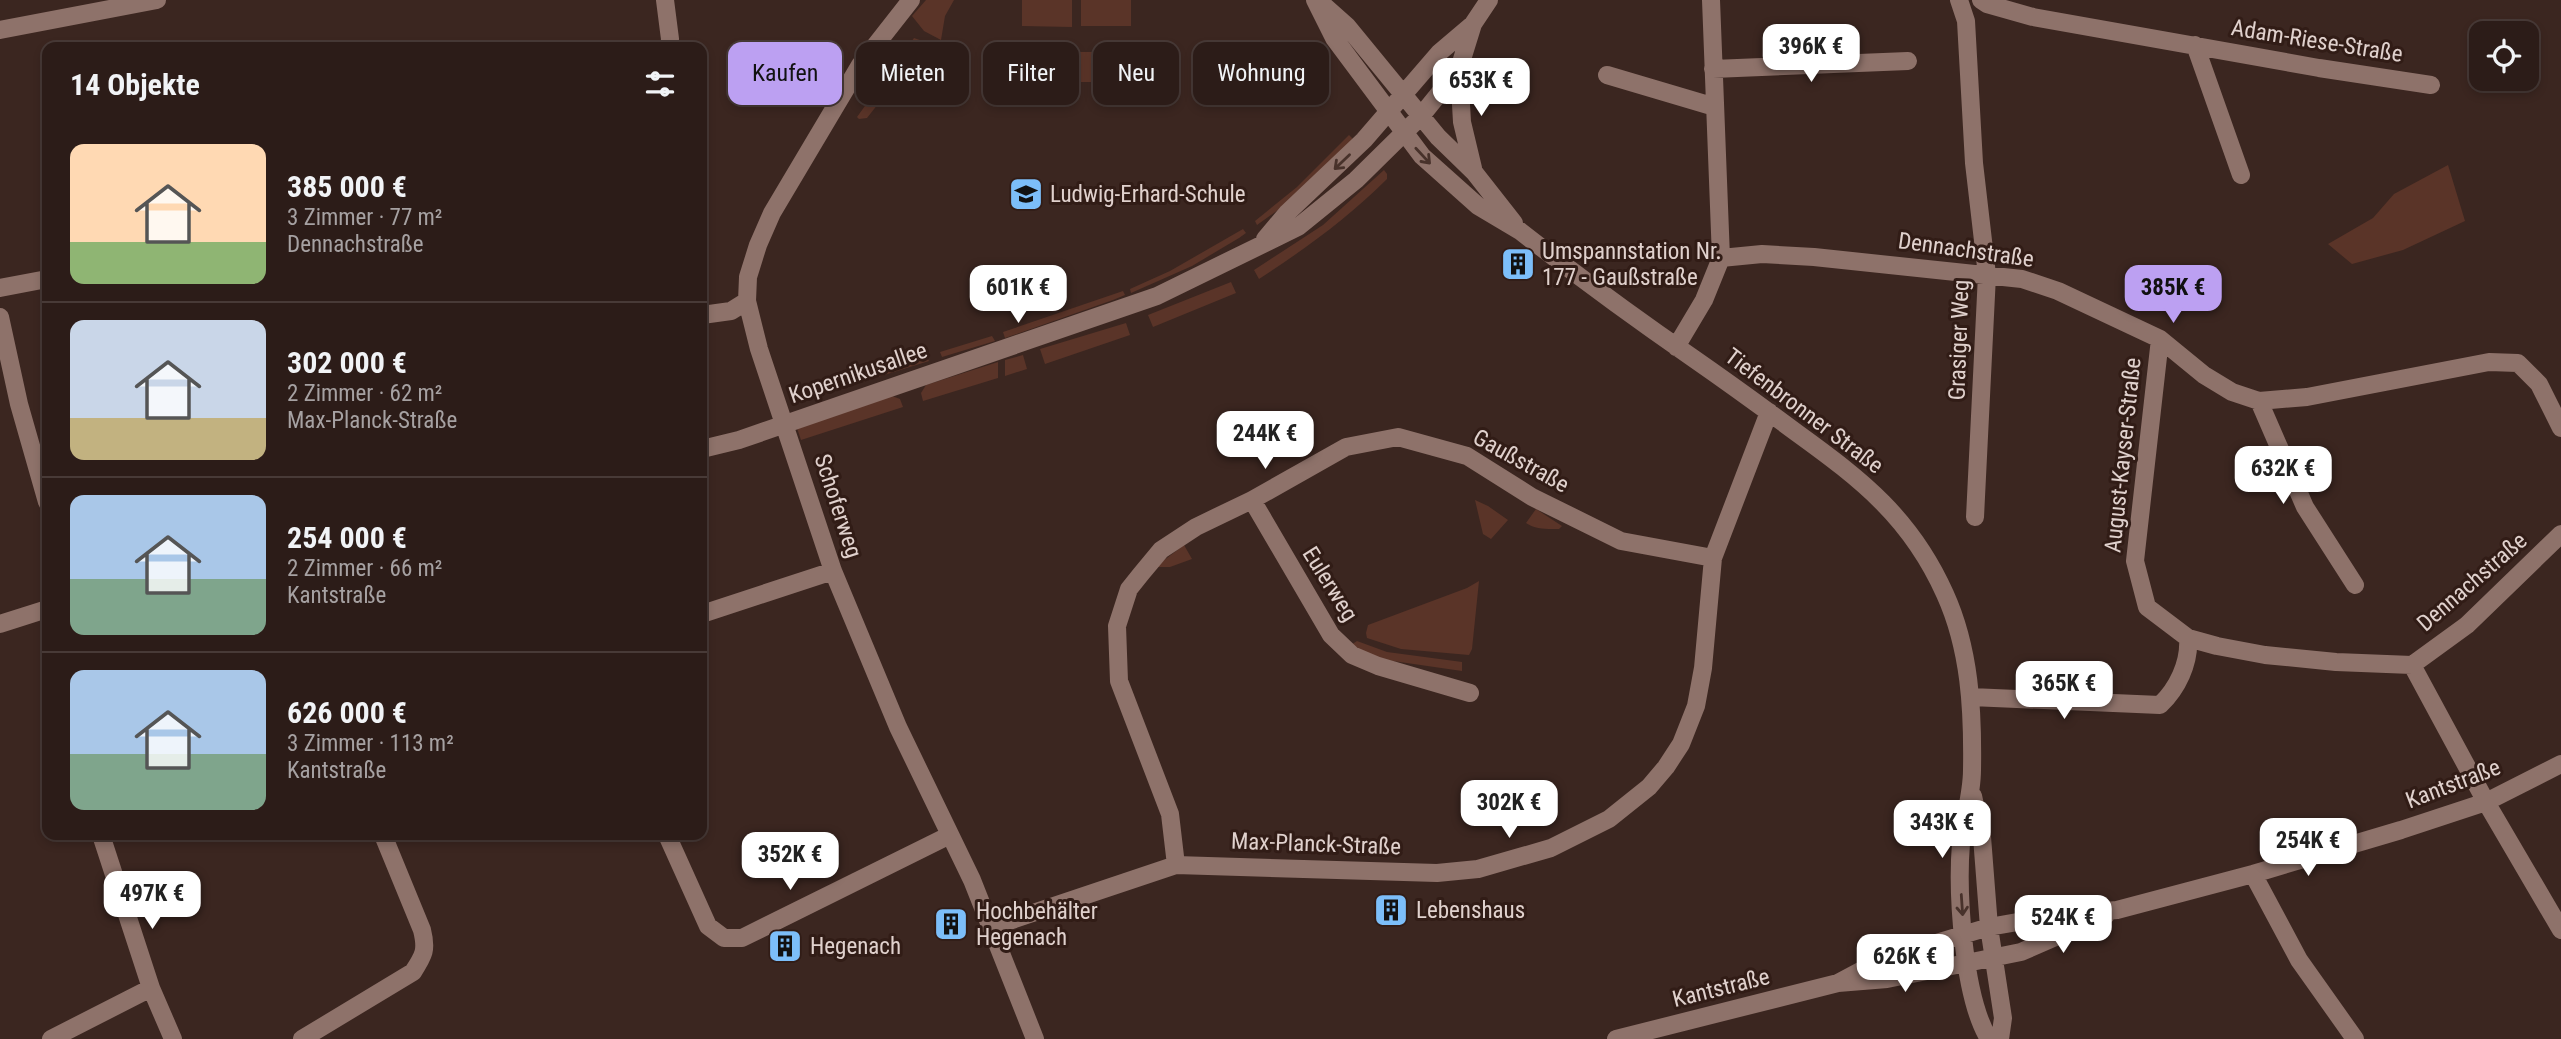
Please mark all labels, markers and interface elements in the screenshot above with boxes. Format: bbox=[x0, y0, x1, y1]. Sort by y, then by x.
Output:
street label: Adam-Riese-Straße bbox=[2229, 14, 2405, 68]
map controls bbox=[2469, 21, 2539, 91]
button: locate bbox=[2469, 21, 2539, 91]
pin: 396K € bbox=[1754, 24, 1868, 84]
text: 396K € bbox=[1779, 33, 1843, 60]
chip: Kaufen bbox=[728, 42, 842, 105]
chip: Mieten bbox=[856, 42, 969, 105]
chip: Filter bbox=[983, 42, 1079, 105]
chip: Neu bbox=[1093, 42, 1179, 105]
chip: Wohnung bbox=[1193, 42, 1329, 105]
pin: 653K € bbox=[1424, 58, 1538, 118]
icon: filters bbox=[641, 65, 679, 103]
text: 14 Objekte bbox=[70, 67, 200, 102]
text: 653K € bbox=[1449, 67, 1513, 94]
one-way arrow bbox=[1415, 147, 1431, 165]
one-way arrow bbox=[1333, 154, 1350, 171]
text: 385 000 € bbox=[287, 169, 407, 204]
icon: home bbox=[126, 172, 210, 256]
school or university icon: Ludwig-Erhard-Schule bbox=[1007, 175, 1045, 213]
place label: Ludwig-Erhard-Schule bbox=[1050, 181, 1246, 208]
text: 3 Zimmer · 77 m² bbox=[287, 204, 442, 231]
street label: Dennachstraße bbox=[1896, 227, 2036, 273]
text: Dennachstraße bbox=[287, 231, 424, 258]
place label: Umspannstation Nr. 177 - Gaußstraße bbox=[1542, 238, 1722, 291]
building icon: Umspannstation Nr. 177 - Gaußstraße bbox=[1499, 245, 1537, 283]
pin: 601K € bbox=[961, 266, 1075, 325]
pin: 385K € bbox=[2116, 266, 2230, 325]
text: 601K € bbox=[986, 274, 1050, 301]
text: 385K € bbox=[2141, 274, 2205, 301]
street label: Grasiger Weg bbox=[1943, 279, 1975, 401]
street label: Kopernikusallee bbox=[785, 337, 931, 409]
street label: Tiefenbronner Straße bbox=[1720, 343, 1888, 479]
text: 302 000 € bbox=[287, 345, 407, 380]
icon: home bbox=[126, 348, 210, 432]
street label: August-Kayser-Straße bbox=[2099, 356, 2147, 554]
text: 2 Zimmer · 62 m² bbox=[287, 380, 442, 407]
text: Max-Planck-Straße bbox=[287, 407, 457, 434]
pin: 244K € bbox=[1208, 412, 1322, 471]
text: 244K € bbox=[1233, 420, 1297, 447]
street label: Gaußstraße bbox=[1468, 424, 1574, 498]
pin: 632K € bbox=[2226, 447, 2340, 506]
street label: Schoferweg bbox=[809, 451, 867, 561]
text: 632K € bbox=[2251, 455, 2315, 482]
text: 254 000 € bbox=[287, 520, 407, 555]
icon: home bbox=[126, 523, 210, 607]
street label: Dennachstraße bbox=[2412, 527, 2532, 637]
street label: Eulerweg bbox=[1297, 542, 1363, 626]
text: 2 Zimmer · 66 m² bbox=[287, 555, 442, 582]
text: Kantstraße bbox=[287, 582, 386, 609]
pin: 365K € bbox=[2007, 662, 2121, 721]
text: 365K € bbox=[2032, 670, 2096, 697]
text: 626 000 € bbox=[287, 695, 407, 730]
icon: home bbox=[126, 698, 210, 782]
text: 3 Zimmer · 113 m² bbox=[287, 730, 454, 757]
street label: Kantstraße bbox=[2402, 754, 2504, 814]
text: Kantstraße bbox=[287, 757, 386, 784]
pin: 302K € bbox=[1452, 780, 1566, 840]
text: 302K € bbox=[1477, 789, 1541, 816]
pin: 343K € bbox=[1885, 800, 1999, 860]
text: 343K € bbox=[1910, 809, 1974, 836]
pin: 254K € bbox=[2251, 818, 2365, 878]
text: 254K € bbox=[2276, 827, 2340, 854]
street label: Max-Planck-Straße bbox=[1230, 828, 1402, 860]
pin: 352K € bbox=[733, 832, 847, 892]
text: 352K € bbox=[758, 841, 822, 868]
pin: 497K € bbox=[95, 872, 209, 931]
text: 497K € bbox=[120, 880, 184, 907]
building icon: Lebenshaus bbox=[1372, 891, 1410, 929]
one-way arrow bbox=[1956, 894, 1969, 916]
pin: 524K € bbox=[2006, 895, 2120, 955]
place label: Lebenshaus bbox=[1416, 897, 1525, 924]
place label: Hochbehälter Hegenach bbox=[976, 898, 1098, 951]
text: 524K € bbox=[2031, 904, 2095, 931]
building icon: Hochbehälter Hegenach bbox=[932, 905, 970, 943]
building icon: Hegenach bbox=[766, 927, 804, 965]
place label: Hegenach bbox=[810, 933, 901, 960]
pin: 626K € bbox=[1848, 934, 1962, 994]
text: 626K € bbox=[1873, 943, 1937, 970]
street label: Kantstraße bbox=[1670, 963, 1772, 1013]

